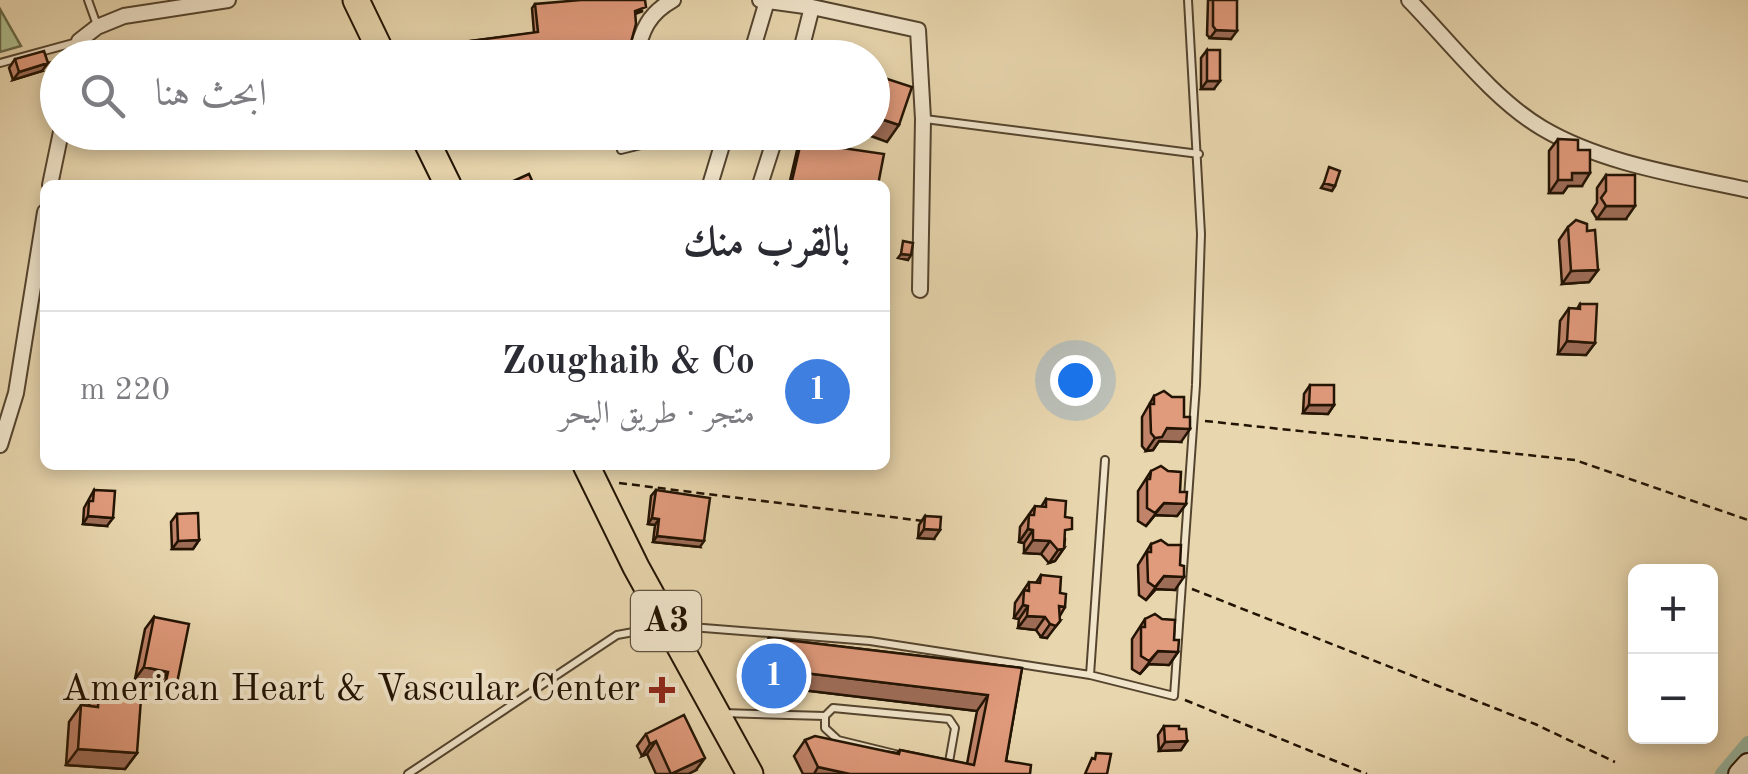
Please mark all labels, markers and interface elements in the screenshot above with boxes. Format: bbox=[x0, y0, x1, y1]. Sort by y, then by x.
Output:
search box bbox=[40, 40, 890, 150]
icon: search bbox=[75, 68, 130, 123]
text: ابحث هنا bbox=[155, 76, 267, 114]
text: بالقرب منك bbox=[683, 223, 850, 265]
text: Zoughaib & Co bbox=[502, 344, 755, 382]
your location bbox=[1050, 355, 1101, 406]
text: 220 m bbox=[80, 375, 170, 407]
text: 1 bbox=[808, 375, 827, 407]
text: متجر · طريق البحر bbox=[559, 399, 755, 431]
map controls bbox=[1628, 564, 1718, 744]
button: + bbox=[1628, 564, 1718, 654]
road number: A3 bbox=[631, 591, 701, 651]
pin: 1 bbox=[742, 638, 806, 714]
button: − bbox=[1628, 654, 1718, 744]
place label: American Heart & Vascular Center bbox=[61, 671, 640, 709]
marker: American Heart & Vascular Center bbox=[649, 677, 675, 703]

